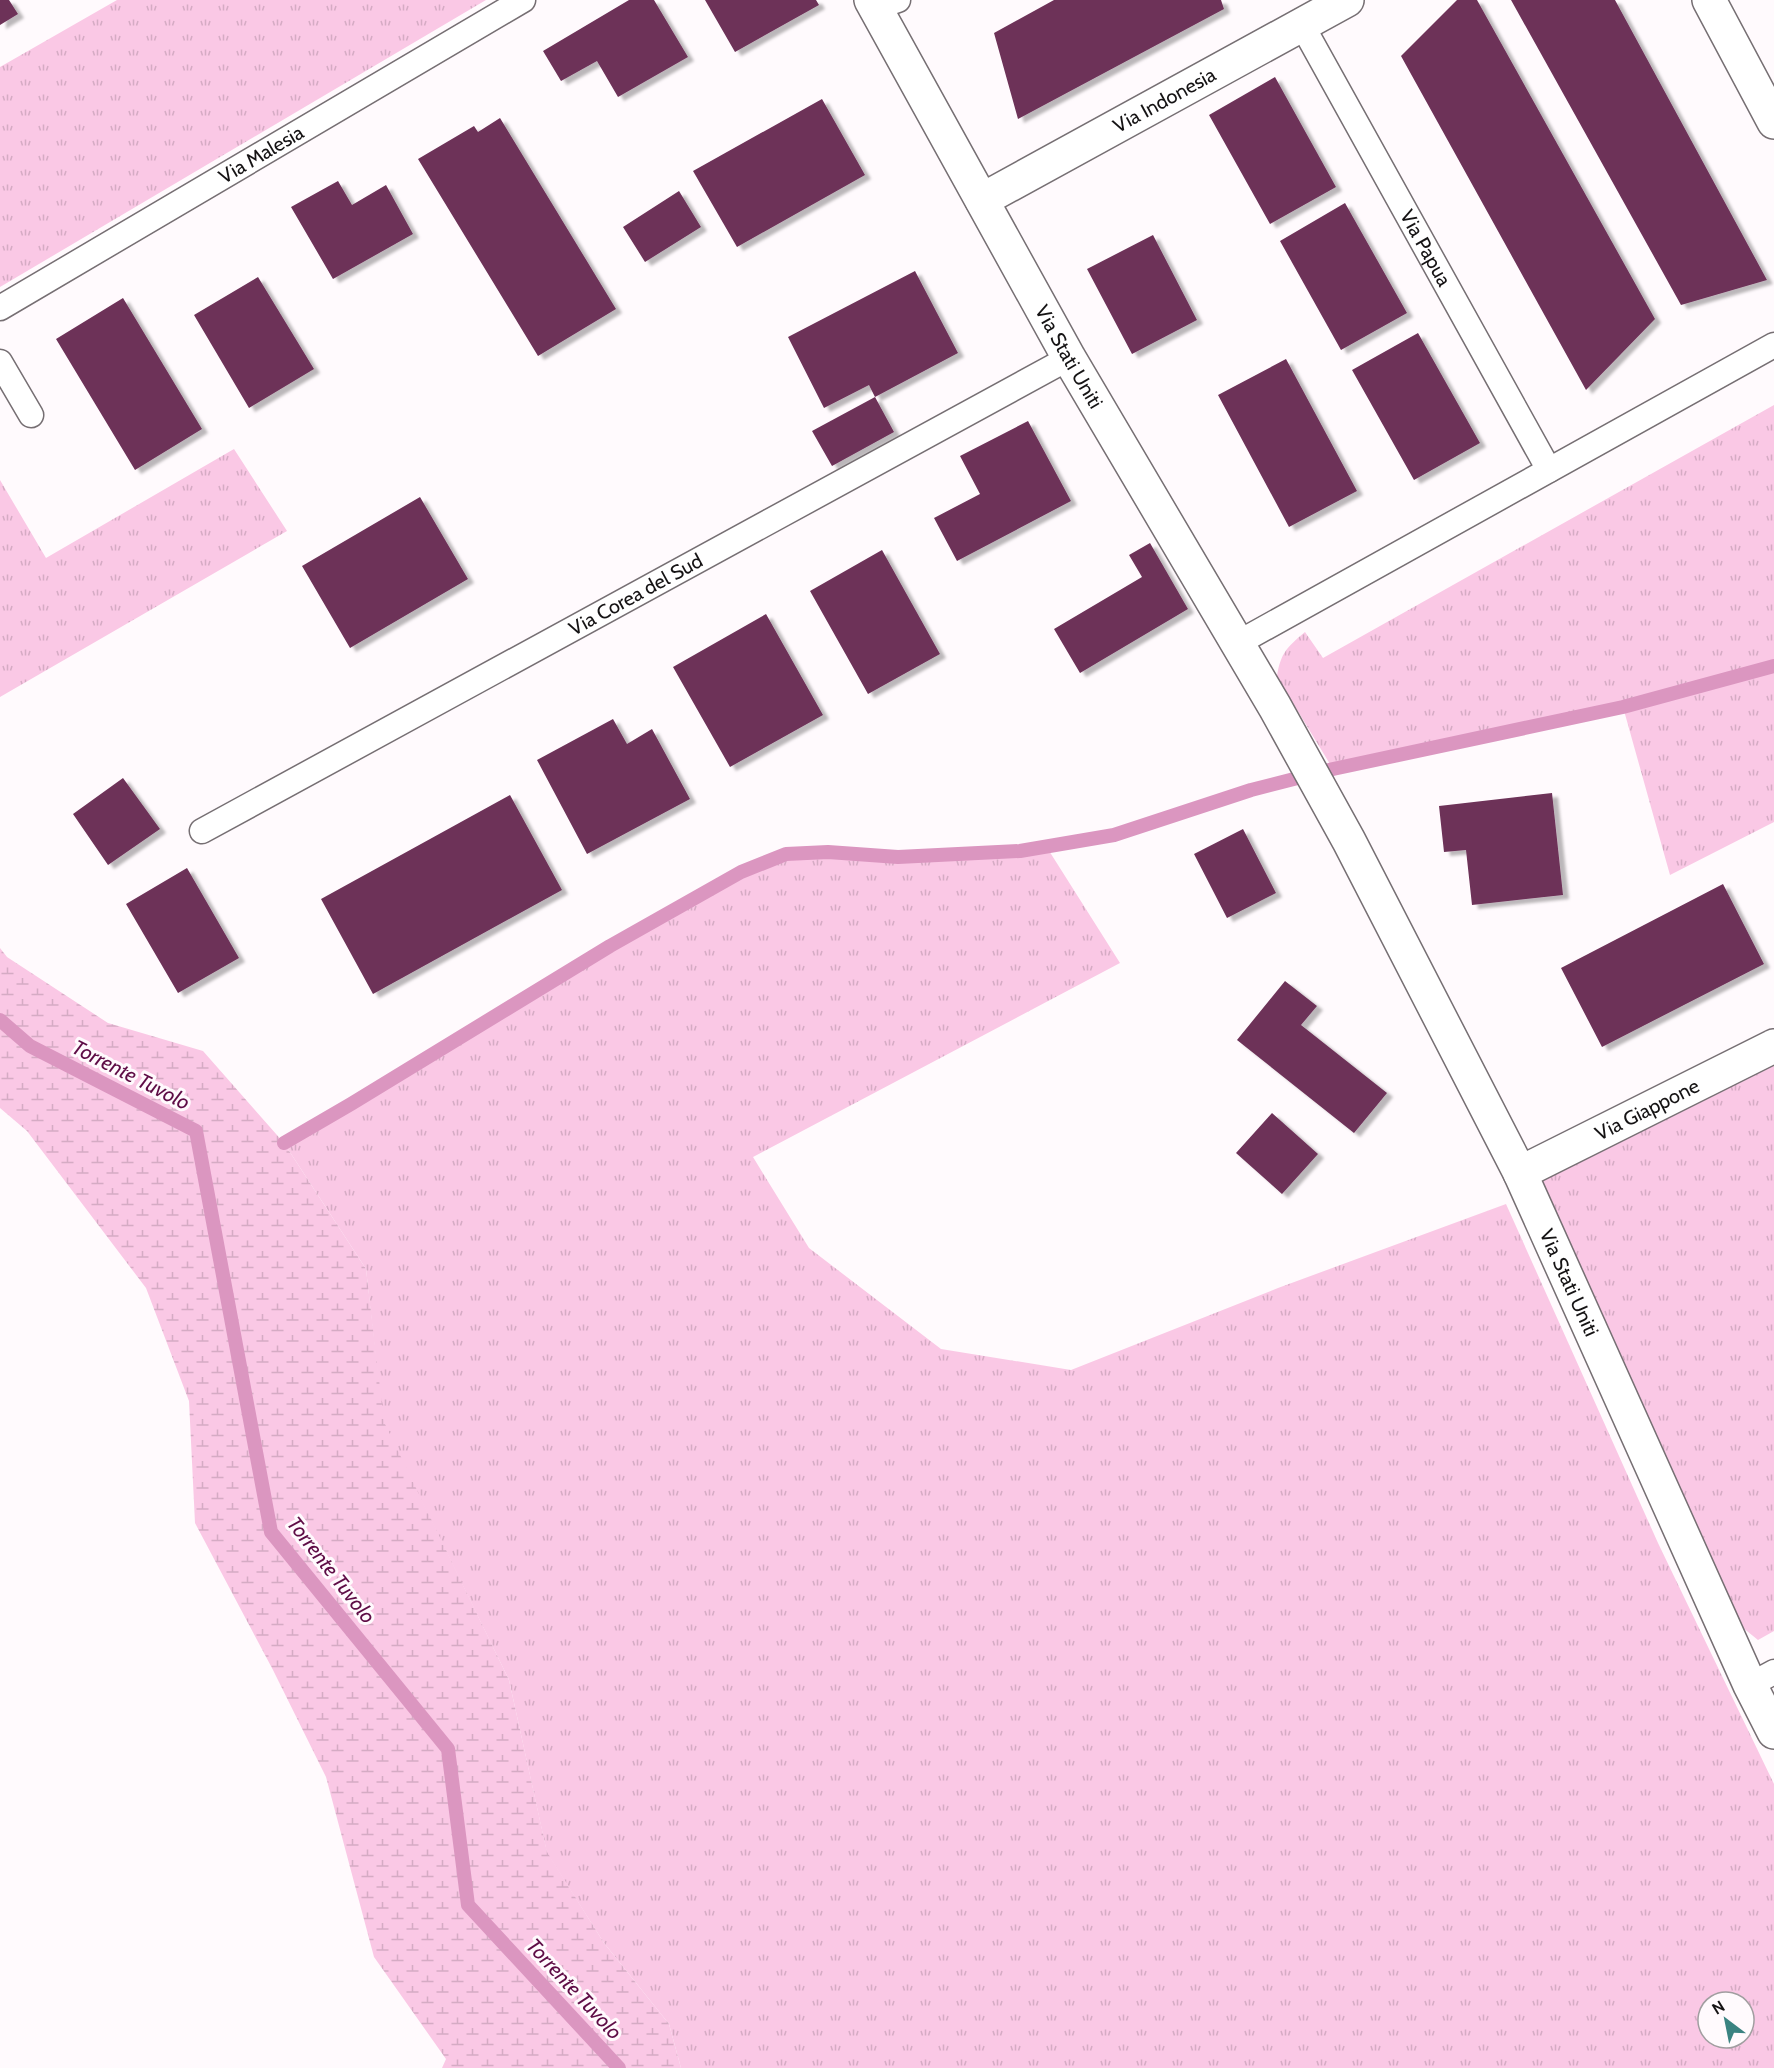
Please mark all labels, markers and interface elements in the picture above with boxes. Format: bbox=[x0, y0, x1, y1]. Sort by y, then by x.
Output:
street label: Via Indonesia bbox=[1109, 62, 1220, 138]
street label: Via Malesia bbox=[214, 120, 308, 188]
street label: Via Papua bbox=[1395, 206, 1457, 291]
street label: Via Stati Uniti bbox=[1030, 301, 1108, 413]
street label: Via Corea del Sud bbox=[565, 548, 707, 641]
water label: Torrente Tuvolo bbox=[68, 1034, 194, 1115]
street label: Via Giappone bbox=[1591, 1073, 1703, 1146]
street label: Via Stati Uniti bbox=[1535, 1225, 1604, 1340]
water label: Torrente Tuvolo bbox=[282, 1511, 381, 1628]
water label: Torrente Tuvolo bbox=[521, 1933, 627, 2044]
north arrow bbox=[1696, 1990, 1756, 2050]
text: N bbox=[1708, 1997, 1728, 2019]

